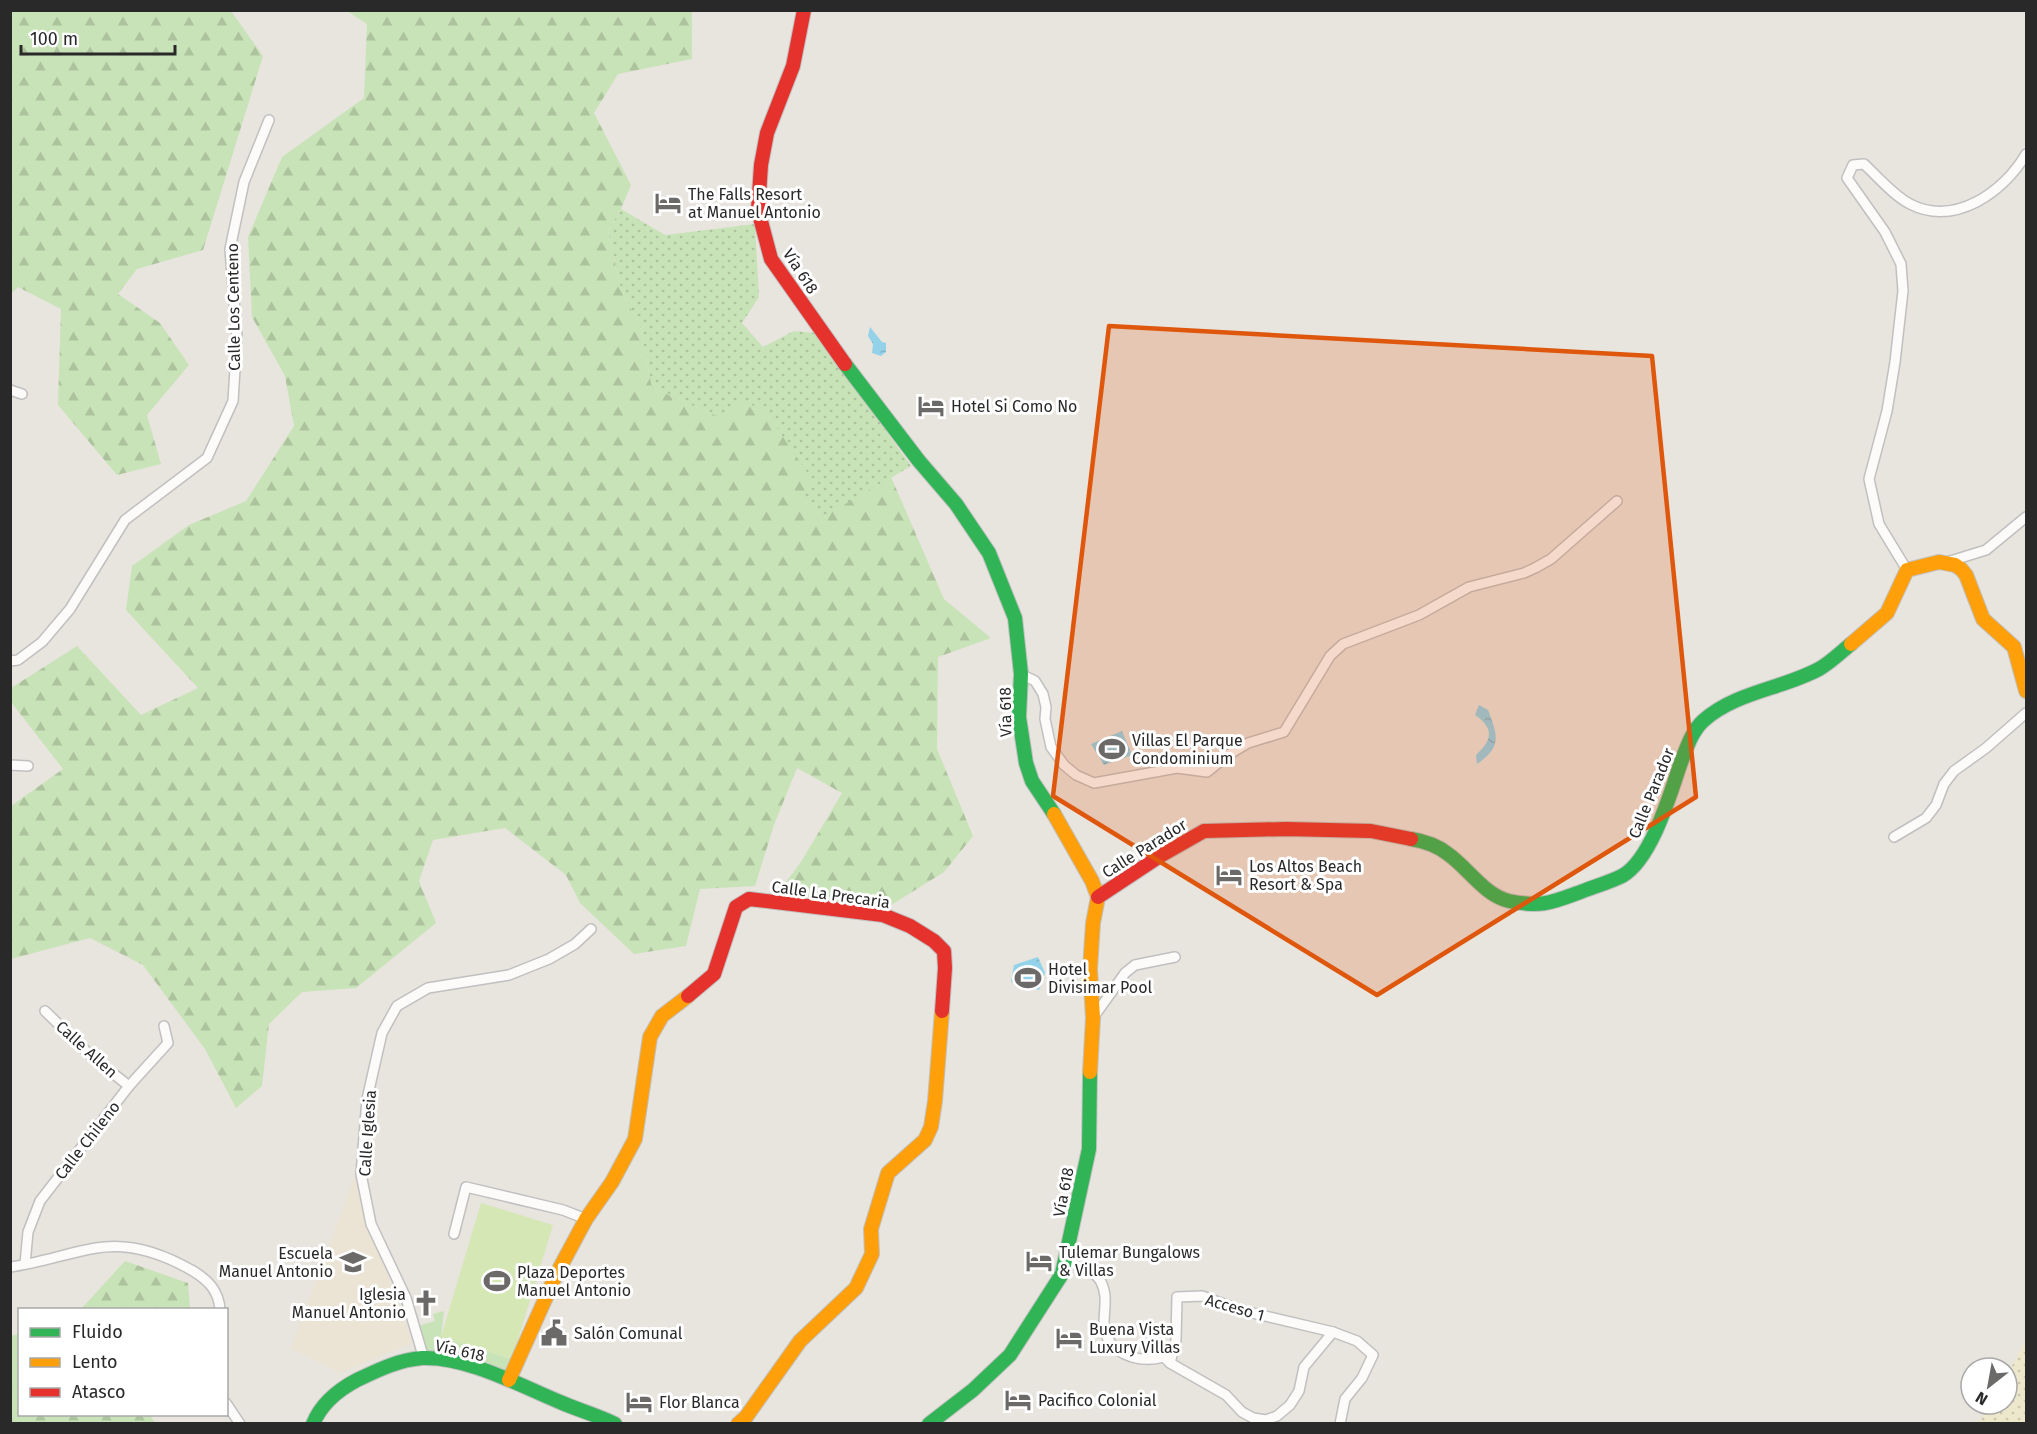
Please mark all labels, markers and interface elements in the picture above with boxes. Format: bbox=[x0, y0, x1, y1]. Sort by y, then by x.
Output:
scale bar bbox=[21, 18, 176, 56]
text: 100 m bbox=[30, 28, 78, 50]
place label: The Falls Resort at Manuel Antonio bbox=[688, 185, 821, 222]
hotel icon: The Falls Resort at Manuel Antonio bbox=[653, 188, 683, 218]
street label: Calle Los Centeno bbox=[223, 243, 244, 371]
street label: Vía 618 bbox=[779, 245, 822, 298]
hotel icon: Hotel Si Como No bbox=[916, 391, 946, 421]
place label: Hotel Si Como No bbox=[951, 397, 1077, 416]
street label: Vía 618 bbox=[996, 687, 1015, 737]
place label: Villas El Parque Condominium bbox=[1132, 731, 1243, 768]
sports icon: Villas El Parque Condominium bbox=[1097, 734, 1127, 764]
street label: Calle Parador bbox=[1625, 744, 1679, 841]
street label: Calle Parador bbox=[1098, 814, 1191, 882]
place label: Los Altos Beach Resort & Spa bbox=[1249, 857, 1362, 894]
hotel icon: Los Altos Beach Resort & Spa bbox=[1214, 860, 1244, 890]
street label: Calle La Precaria bbox=[771, 877, 891, 912]
place label: Hotel Divisimar Pool bbox=[1048, 960, 1153, 997]
sports icon: Hotel Divisimar Pool bbox=[1013, 963, 1043, 993]
street label: Calle Allen bbox=[52, 1017, 121, 1082]
street label: Calle Iglesia bbox=[355, 1089, 380, 1177]
street label: Calle Chileno bbox=[51, 1097, 124, 1183]
street label: Vía 618 bbox=[1049, 1166, 1078, 1218]
place label: Tulemar Bungalows & Villas bbox=[1059, 1243, 1200, 1280]
place label: Escuela Manuel Antonio bbox=[219, 1244, 333, 1281]
hotel icon: Tulemar Bungalows & Villas bbox=[1024, 1246, 1054, 1276]
school or university icon: Escuela Manuel Antonio bbox=[338, 1247, 368, 1277]
place label: Plaza Deportes Manuel Antonio bbox=[517, 1263, 631, 1300]
sports icon: Plaza Deportes Manuel Antonio bbox=[482, 1266, 512, 1296]
place label: Iglesia Manuel Antonio bbox=[292, 1285, 406, 1322]
church icon: Iglesia Manuel Antonio bbox=[411, 1288, 441, 1318]
street label: Acceso 1 bbox=[1203, 1290, 1267, 1325]
legend bbox=[18, 1308, 228, 1416]
public building icon: Salón Comunal bbox=[539, 1318, 569, 1348]
place label: Buena Vista Luxury Villas bbox=[1089, 1320, 1180, 1357]
text: Fluido bbox=[72, 1321, 123, 1343]
hotel icon: Buena Vista Luxury Villas bbox=[1054, 1323, 1084, 1353]
place label: Salón Comunal bbox=[574, 1324, 683, 1343]
street label: Vía 618 bbox=[433, 1336, 487, 1365]
text: Lento bbox=[72, 1351, 118, 1373]
north arrow bbox=[1959, 1356, 2019, 1416]
text: Atasco bbox=[72, 1381, 125, 1403]
hotel icon: Pacifico Colonial bbox=[1003, 1385, 1033, 1415]
hotel icon: Flor Blanca bbox=[624, 1387, 654, 1417]
text: N bbox=[1972, 1388, 1991, 1409]
place label: Pacifico Colonial bbox=[1038, 1391, 1157, 1410]
place label: Flor Blanca bbox=[659, 1393, 740, 1412]

